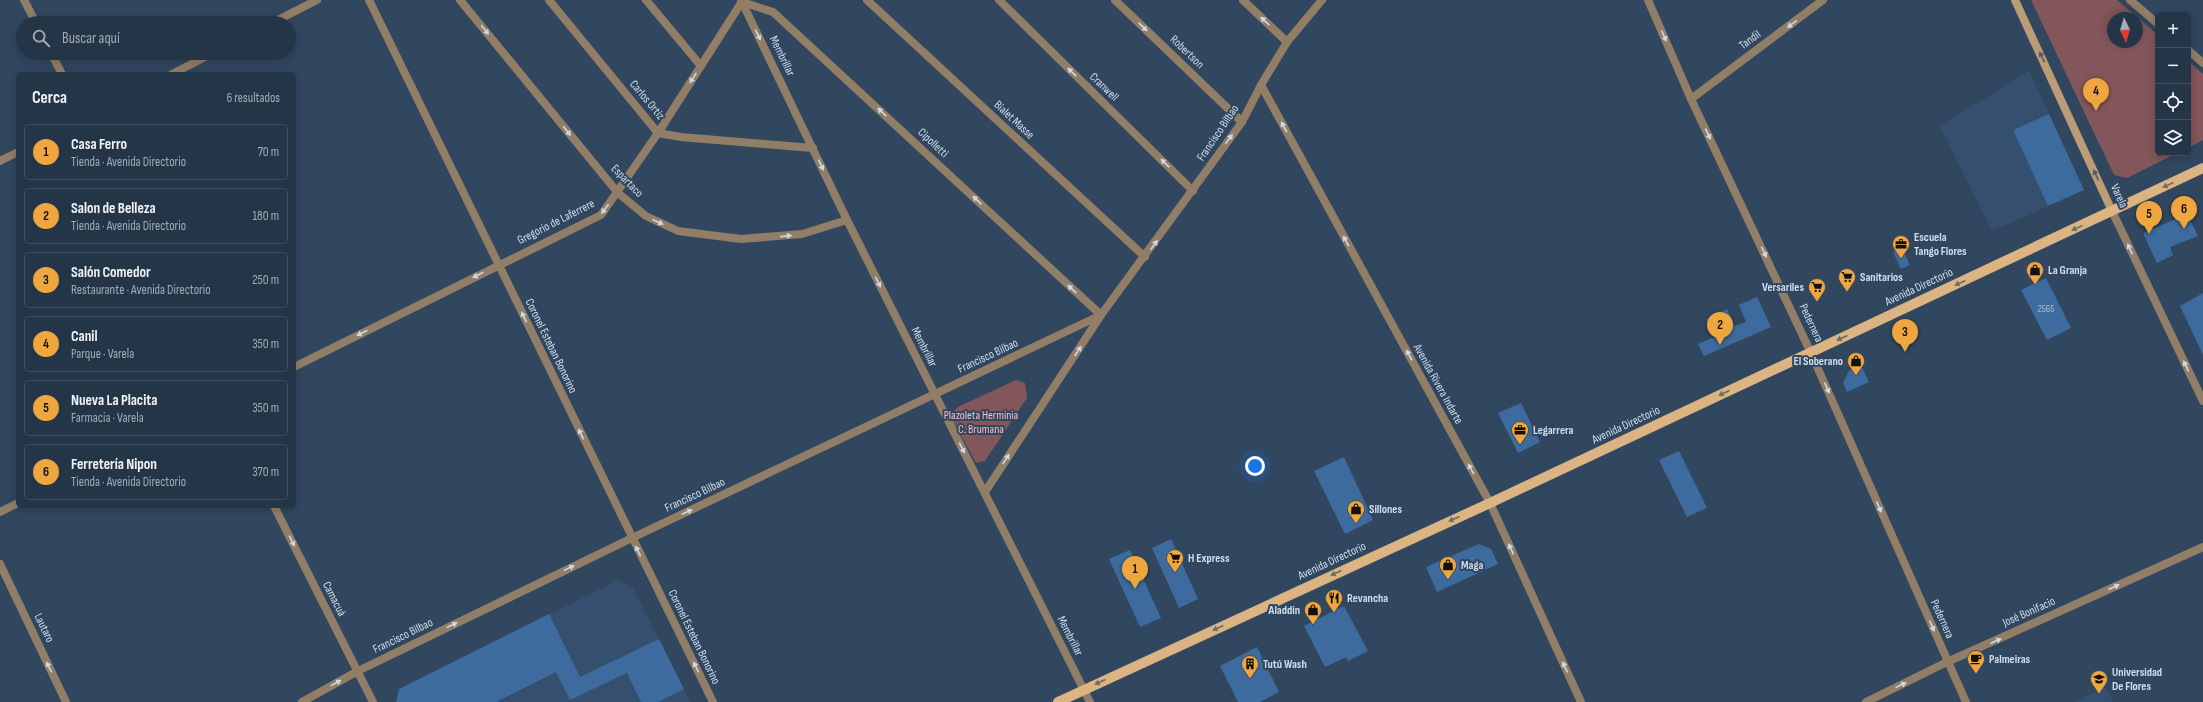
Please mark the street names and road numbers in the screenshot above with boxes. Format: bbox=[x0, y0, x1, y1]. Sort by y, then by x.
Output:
street label: Tandil bbox=[1736, 27, 1764, 53]
street label: Robertson bbox=[1167, 32, 1207, 72]
street label: Membrillar bbox=[766, 33, 798, 79]
street label: Cranwell bbox=[1086, 70, 1122, 104]
street label: Carlos Ortiz bbox=[626, 77, 668, 123]
street label: Bialet Masse bbox=[991, 98, 1037, 143]
street label: Francisco Bilbao bbox=[1194, 102, 1242, 164]
street label: Cipolletti bbox=[914, 125, 952, 161]
street label: Espartaco bbox=[608, 161, 646, 201]
street label: Varela bbox=[2107, 182, 2131, 211]
street label: Gregorio de Laferrere bbox=[515, 196, 597, 248]
street label: Avenida Directorio bbox=[1882, 265, 1955, 310]
street label: Coronel Esteban Bonorino bbox=[522, 296, 580, 396]
street label: Pedernera bbox=[1796, 301, 1827, 345]
street label: Membrillar bbox=[908, 325, 941, 370]
street label: Francisco Bilbao bbox=[955, 335, 1021, 377]
street label: Avenida Rivera Indarte bbox=[1409, 340, 1466, 427]
street label: Avenida Directorio bbox=[1589, 403, 1662, 448]
street label: Francisco Bilbao bbox=[662, 474, 728, 516]
street label: Avenida Directorio bbox=[1295, 539, 1368, 584]
street label: Camacuá bbox=[319, 579, 349, 619]
street label: Coronel Esteban Bonorino bbox=[665, 587, 723, 687]
street label: José Bonifacio bbox=[1999, 594, 2058, 631]
street label: Pedernera bbox=[1927, 597, 1957, 641]
street label: Lautaro bbox=[31, 611, 57, 645]
street label: Membrillar bbox=[1054, 614, 1087, 659]
street label: Francisco Bilbao bbox=[371, 615, 435, 657]

